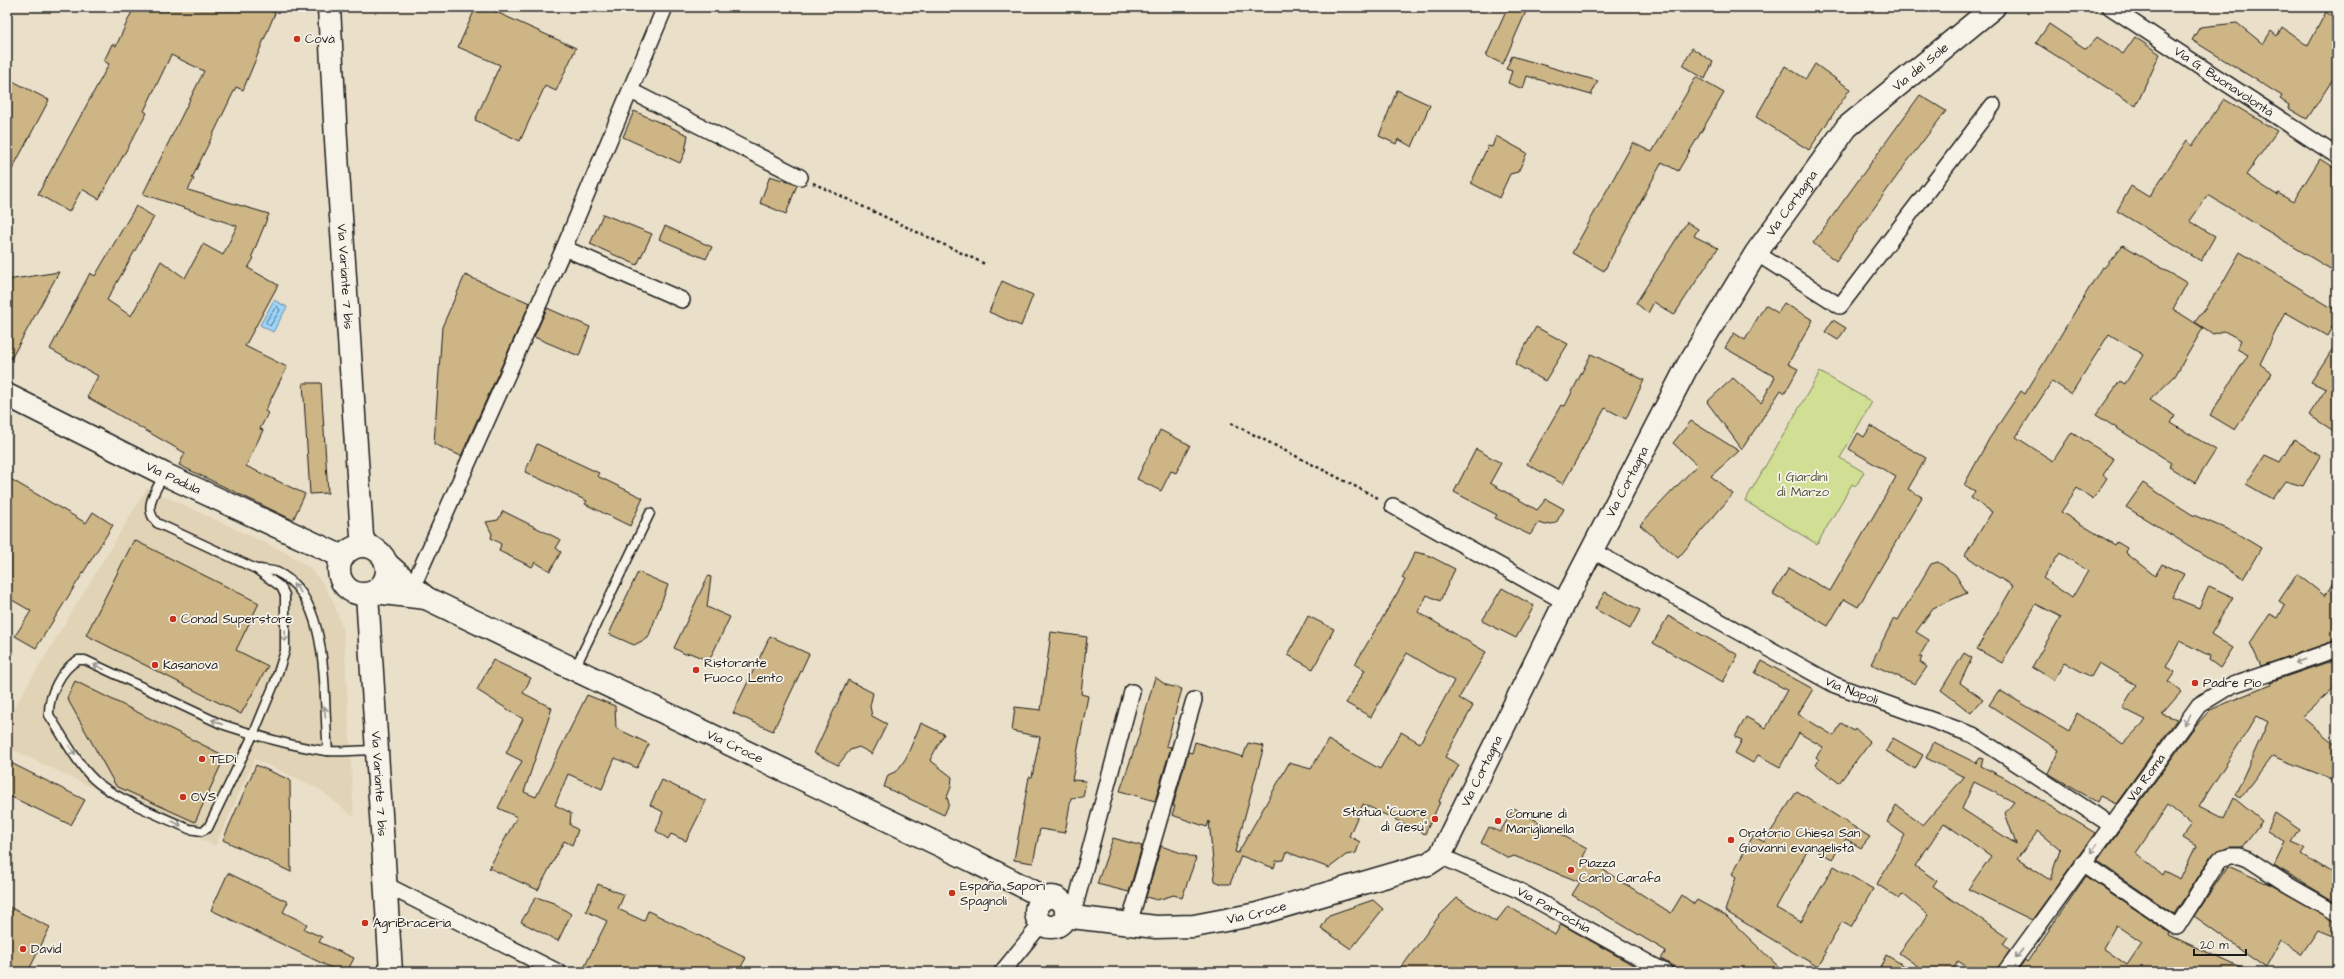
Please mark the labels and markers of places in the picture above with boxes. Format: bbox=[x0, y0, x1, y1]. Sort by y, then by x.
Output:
place label: Covà bbox=[305, 30, 335, 48]
marker: Covà bbox=[292, 34, 302, 44]
place label: Conad Superstore bbox=[181, 610, 292, 628]
marker: Conad Superstore bbox=[168, 614, 178, 624]
place label: Ristorante Fuoco Lento bbox=[704, 654, 783, 687]
place label: Kasanova bbox=[163, 656, 218, 674]
marker: Kasanova bbox=[150, 660, 160, 670]
marker: Ristorante Fuoco Lento bbox=[691, 665, 701, 675]
place label: Padre Pio bbox=[2203, 674, 2262, 692]
marker: Padre Pio bbox=[2190, 678, 2200, 688]
place label: TEDi bbox=[210, 750, 236, 768]
marker: TEDi bbox=[197, 754, 207, 764]
place label: OVS bbox=[191, 788, 216, 806]
marker: OVS bbox=[178, 792, 188, 802]
place label: Statua "Cuore di Gesù" bbox=[1343, 803, 1427, 836]
place label: Comune di Mariglianella bbox=[1506, 805, 1574, 839]
marker: Statua "Cuore di Gesù" bbox=[1430, 814, 1440, 824]
marker: Comune di Mariglianella bbox=[1493, 816, 1503, 826]
place label: Oratorio Chiesa San Giovanni evangelista bbox=[1739, 824, 1861, 858]
marker: Oratorio Chiesa San Giovanni evangelista bbox=[1726, 835, 1736, 845]
place label: Piazza Carlo Carafa bbox=[1579, 854, 1661, 887]
marker: Piazza Carlo Carafa bbox=[1566, 865, 1576, 875]
place label: España Sapori Spagnoli bbox=[960, 877, 1045, 911]
marker: España Sapori Spagnoli bbox=[947, 888, 957, 898]
place label: AgriBraceria bbox=[373, 914, 452, 933]
marker: AgriBraceria bbox=[360, 918, 370, 928]
place label: David bbox=[31, 940, 62, 958]
marker: David bbox=[18, 944, 28, 954]

